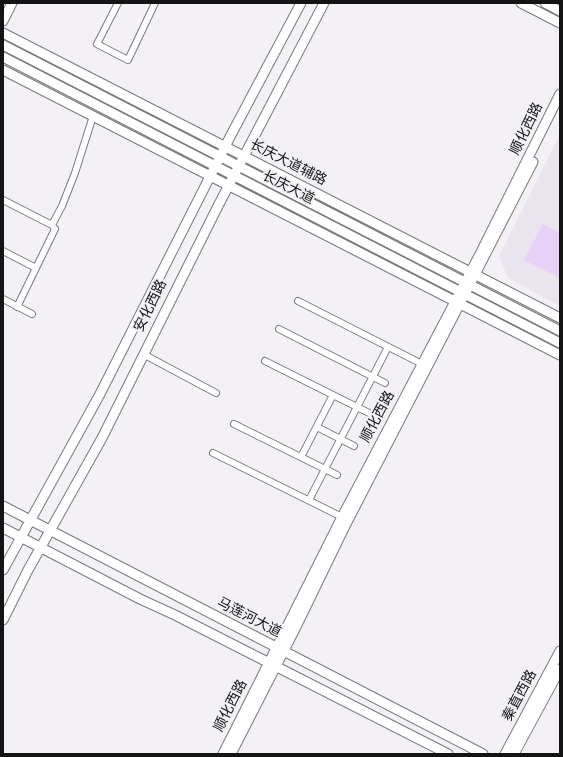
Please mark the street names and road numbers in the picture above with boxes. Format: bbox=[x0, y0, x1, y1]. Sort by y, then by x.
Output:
street label: 顺化西路 bbox=[507, 100, 547, 158]
street label: 长庆大道辅路 bbox=[247, 136, 329, 190]
street label: 长庆大道 bbox=[259, 168, 317, 208]
street label: 安化西路 bbox=[131, 277, 171, 335]
street label: 顺化西路 bbox=[357, 388, 399, 446]
street label: 马莲河大道 bbox=[214, 595, 284, 641]
street label: 秦直西路 bbox=[499, 667, 541, 725]
street label: 顺化西路 bbox=[211, 677, 251, 735]

